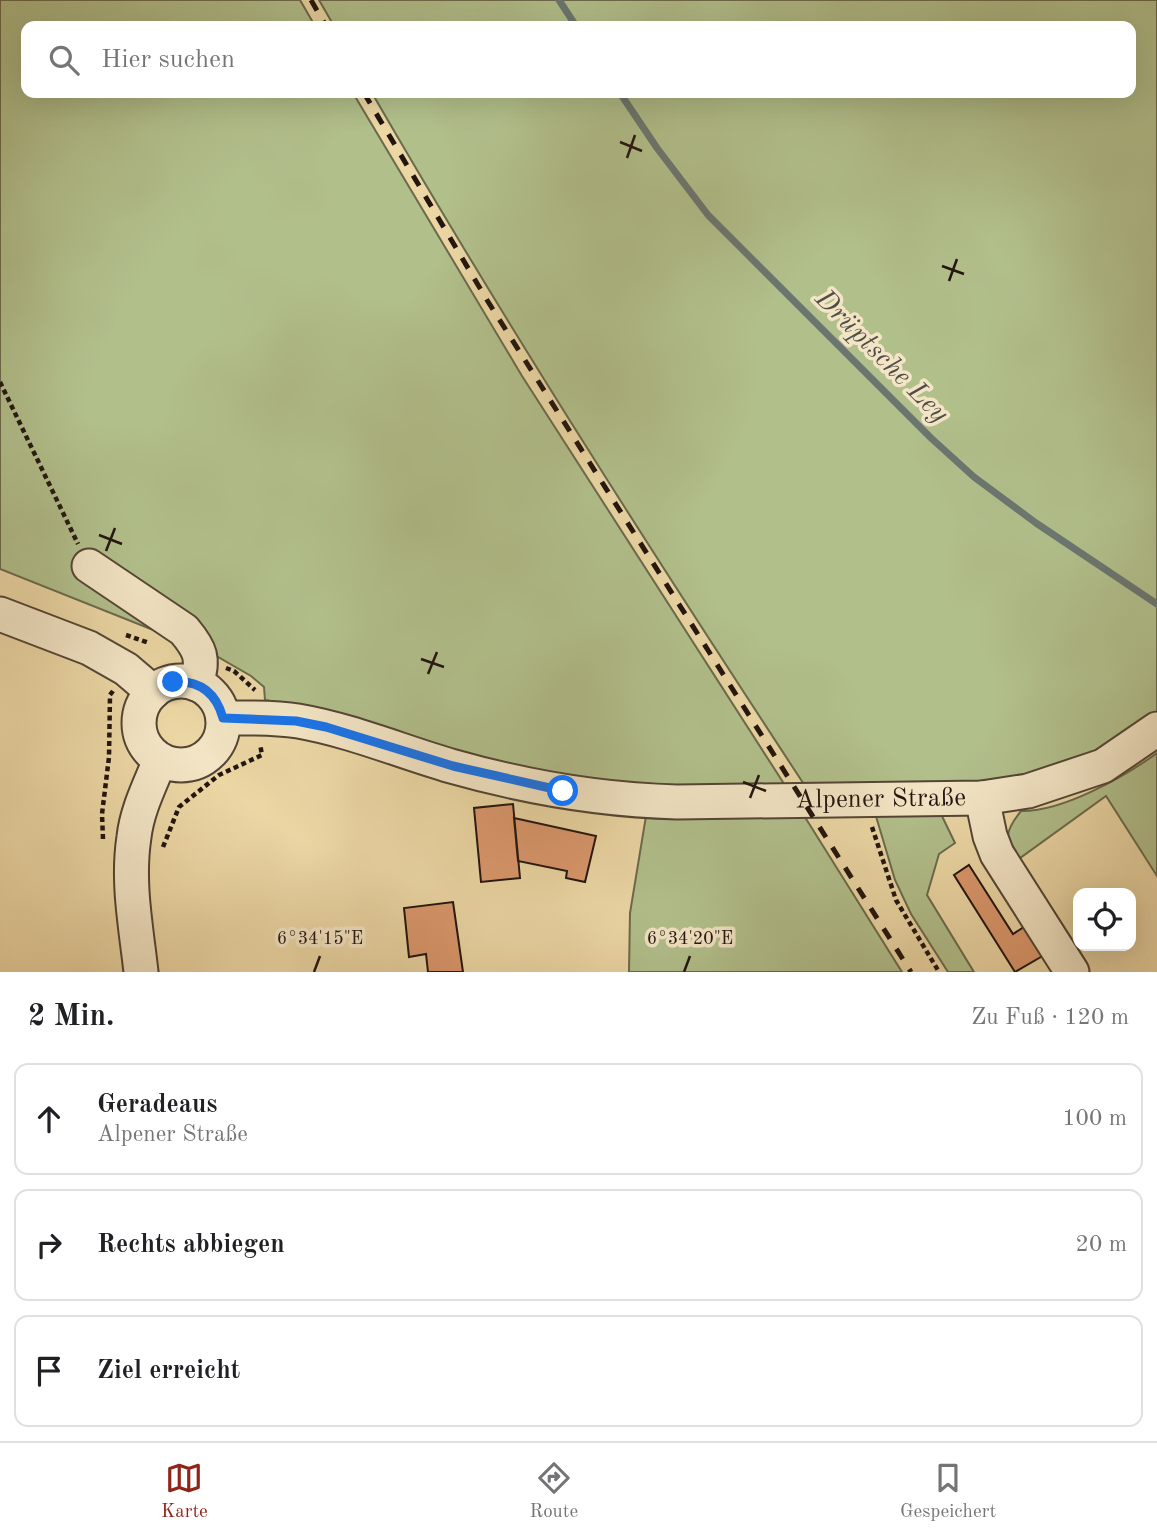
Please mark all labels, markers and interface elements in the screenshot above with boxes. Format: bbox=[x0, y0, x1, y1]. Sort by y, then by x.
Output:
search box bbox=[21, 21, 1136, 98]
icon: search bbox=[45, 41, 83, 79]
text: Hier suchen bbox=[101, 47, 235, 73]
water label: Drüptsche Ley bbox=[808, 284, 953, 429]
route end bbox=[157, 666, 188, 697]
route start bbox=[547, 775, 578, 806]
street label: Alpener Straße bbox=[795, 785, 966, 813]
map controls bbox=[1073, 888, 1136, 951]
button: locate bbox=[1073, 888, 1136, 951]
text: 6°34'15"E bbox=[277, 930, 363, 948]
text: 6°34'20"E bbox=[647, 930, 733, 948]
text: 2 Min. bbox=[28, 1002, 114, 1032]
text: Zu Fuß · 120 m bbox=[971, 1006, 1129, 1029]
text: Geradeaus bbox=[97, 1092, 217, 1118]
icon: ahead bbox=[30, 1100, 68, 1138]
text: 100 m bbox=[1062, 1107, 1127, 1130]
text: Alpener Straße bbox=[97, 1123, 248, 1146]
icon: right bbox=[30, 1226, 68, 1264]
text: Rechts abbiegen bbox=[97, 1232, 285, 1258]
text: 20 m bbox=[1076, 1233, 1127, 1256]
icon: arrive bbox=[30, 1352, 68, 1390]
text: Ziel erreicht bbox=[97, 1358, 240, 1384]
tab: Karte bbox=[161, 1459, 208, 1524]
tab: Route bbox=[530, 1459, 578, 1524]
tab: Gespeichert bbox=[900, 1459, 996, 1524]

